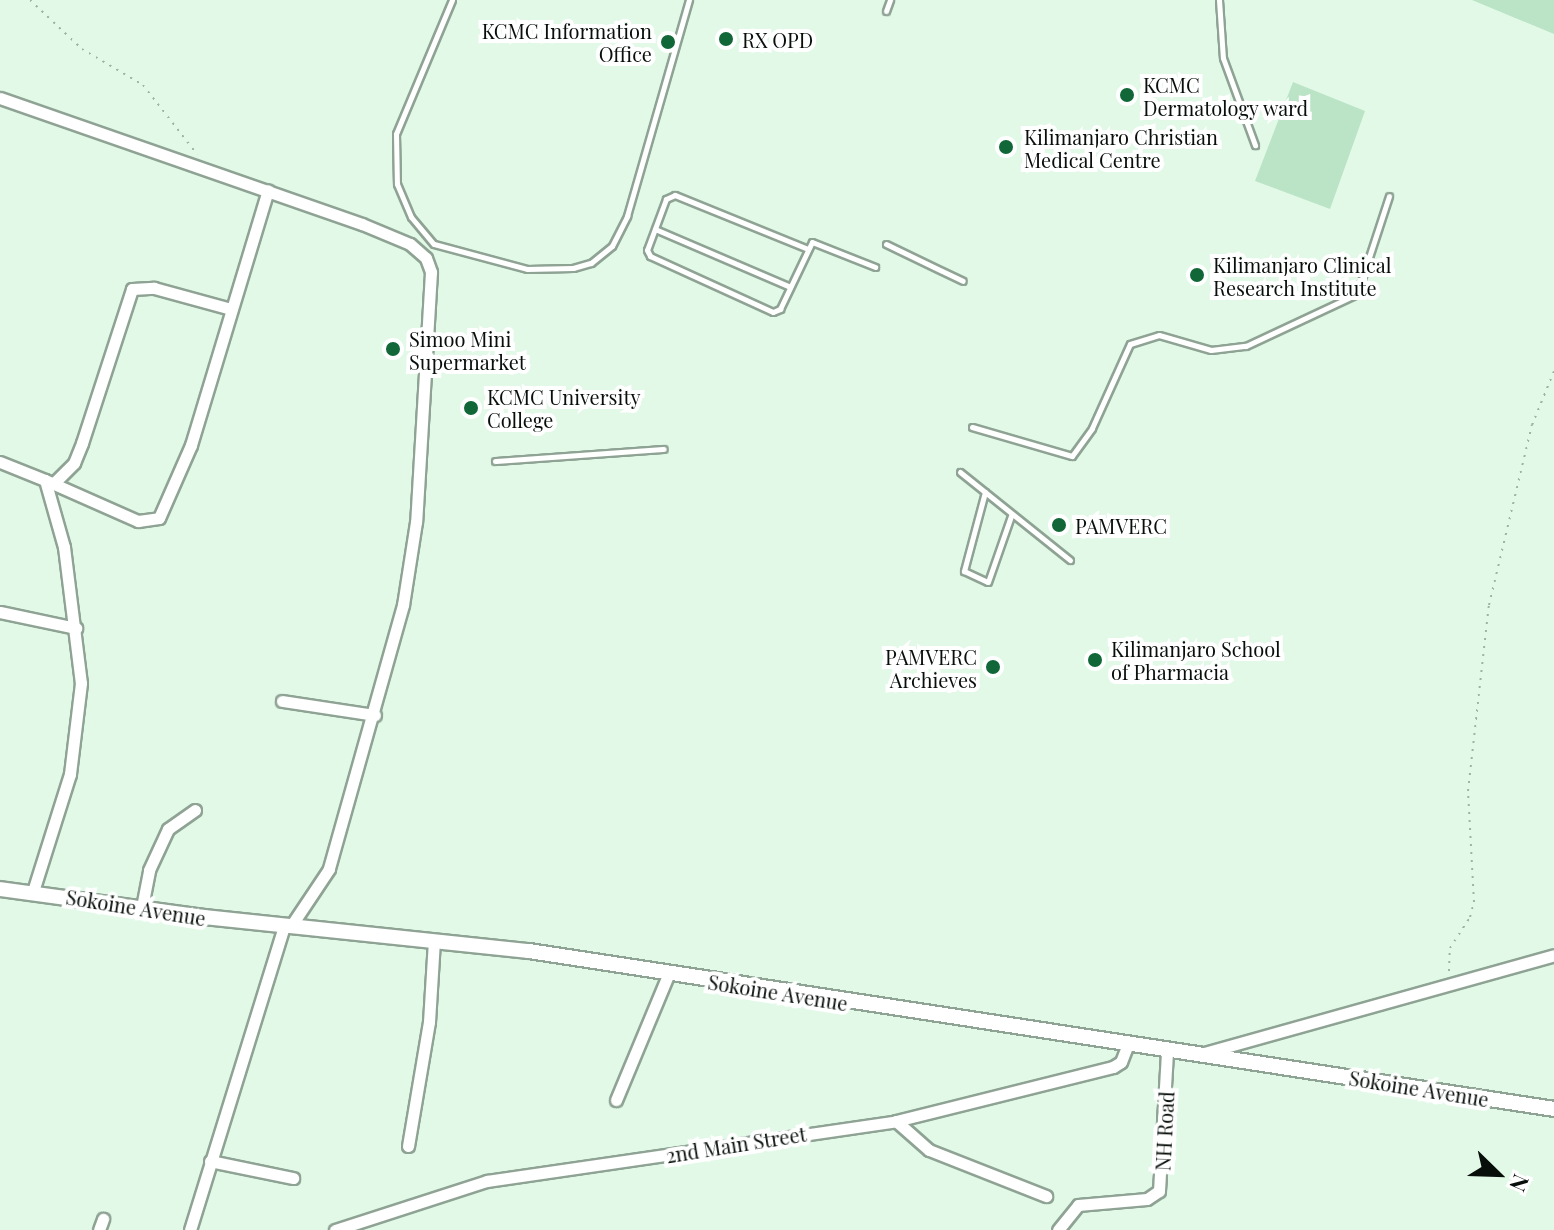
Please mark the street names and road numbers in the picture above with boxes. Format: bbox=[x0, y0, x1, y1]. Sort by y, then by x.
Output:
street label: Sokoine Avenue bbox=[64, 884, 208, 930]
street label: Sokoine Avenue bbox=[706, 969, 850, 1015]
street label: Sokoine Avenue bbox=[1347, 1065, 1491, 1111]
street label: NH Road bbox=[1150, 1091, 1178, 1171]
street label: 2nd Main Street bbox=[664, 1121, 808, 1167]

